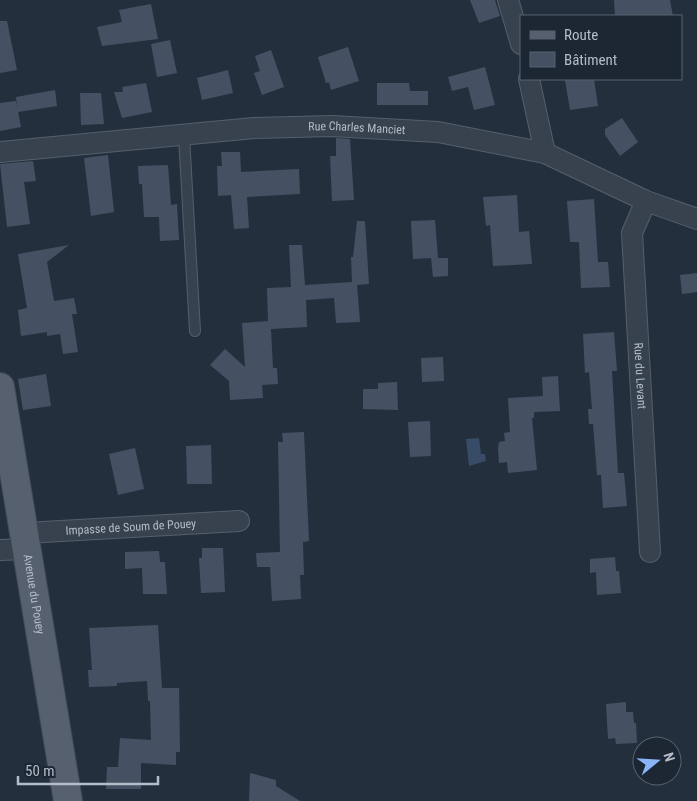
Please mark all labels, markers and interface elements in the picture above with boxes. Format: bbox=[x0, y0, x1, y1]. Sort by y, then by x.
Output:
legend bbox=[520, 15, 682, 80]
text: Route bbox=[564, 26, 598, 44]
text: Bâtiment bbox=[564, 51, 617, 69]
street label: Rue Charles Manciet bbox=[308, 119, 406, 137]
street label: Rue du Levant bbox=[631, 342, 649, 410]
street label: Impasse de Soum de Pouey bbox=[65, 516, 196, 538]
street label: Avenue du Pouey bbox=[21, 553, 47, 635]
north arrow bbox=[632, 736, 682, 786]
text: N bbox=[660, 750, 678, 764]
scale bar bbox=[18, 754, 158, 786]
text: 50 m bbox=[25, 762, 55, 780]

